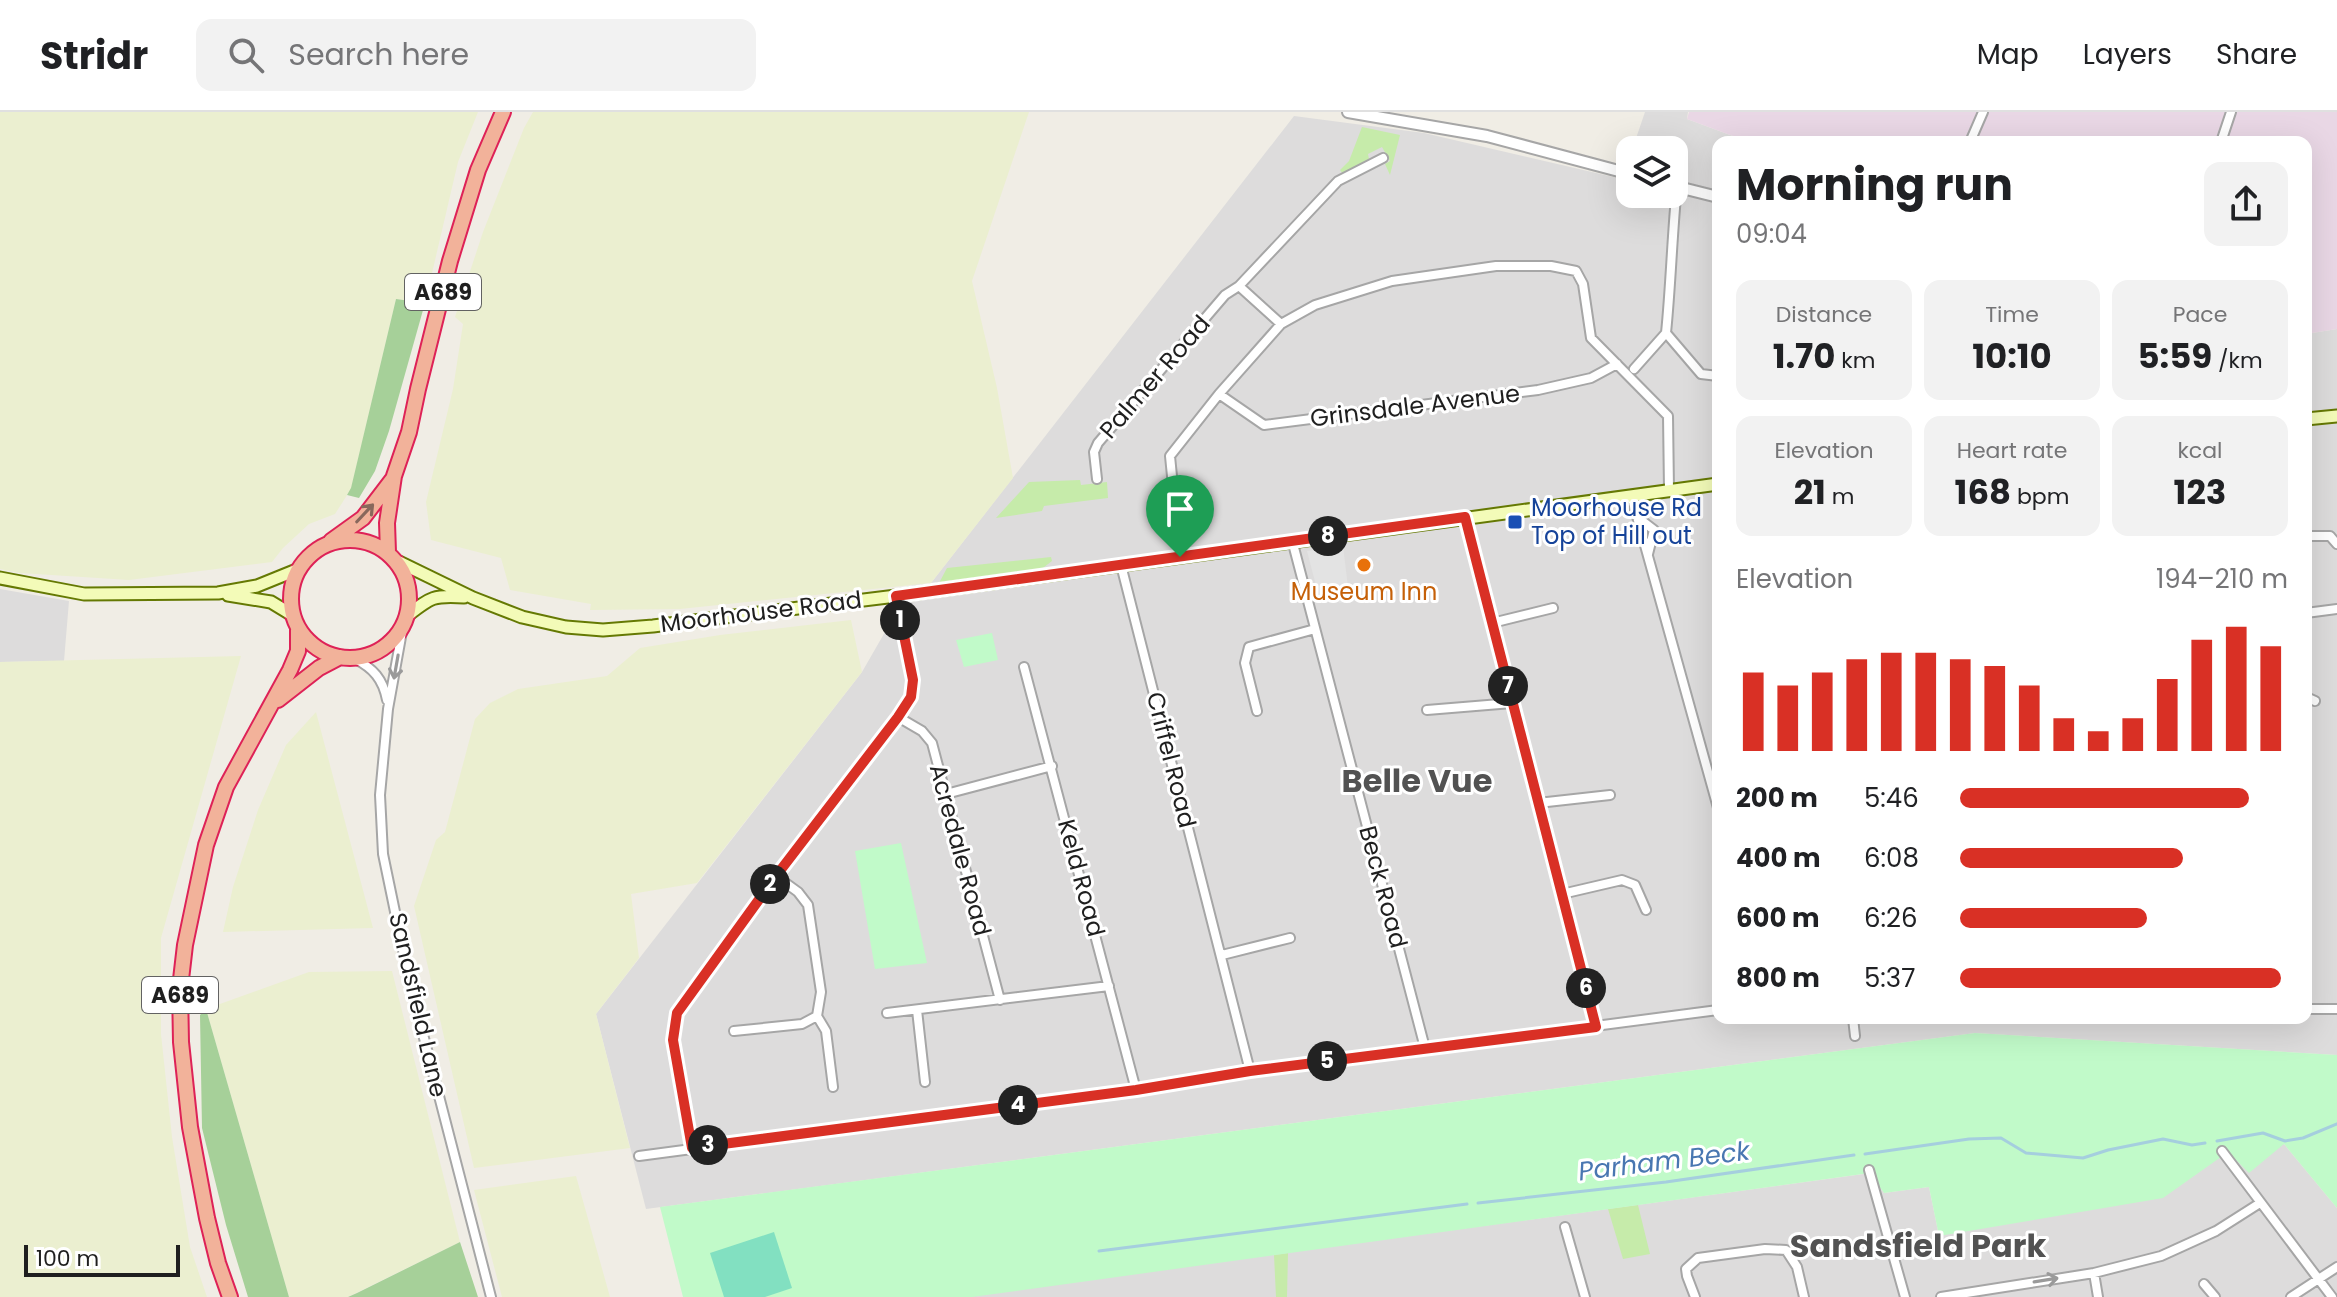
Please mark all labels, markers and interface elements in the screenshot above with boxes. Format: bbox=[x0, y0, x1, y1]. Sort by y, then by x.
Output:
search box bbox=[196, 19, 756, 91]
text: Stridr bbox=[40, 29, 148, 82]
icon: search bbox=[224, 33, 268, 77]
text: Search here bbox=[288, 33, 469, 76]
text: Map bbox=[1977, 35, 2039, 74]
text: Layers bbox=[2083, 35, 2172, 74]
text: Share bbox=[2216, 35, 2297, 74]
map controls bbox=[1616, 136, 1688, 208]
button: layers bbox=[1616, 136, 1688, 208]
text: Morning run bbox=[1736, 154, 2013, 215]
button: share bbox=[2204, 162, 2288, 246]
text: 09:04 bbox=[1736, 216, 1807, 252]
road number: A689 bbox=[405, 274, 481, 310]
text: Distance bbox=[1776, 299, 1872, 330]
text: Time bbox=[1985, 299, 2039, 330]
text: Pace bbox=[2173, 299, 2227, 330]
street label: Palmer Road bbox=[1092, 308, 1217, 445]
text: 1.70 bbox=[1773, 332, 1835, 380]
text: 10:10 bbox=[1972, 332, 2052, 380]
text: 5:59 bbox=[2137, 332, 2212, 380]
text: km bbox=[1835, 345, 1875, 376]
text: /km bbox=[2212, 345, 2263, 376]
street label: Grinsdale Avenue bbox=[1308, 376, 1522, 435]
text: Elevation bbox=[1774, 435, 1874, 466]
text: Heart rate bbox=[1957, 435, 2067, 466]
text: kcal bbox=[2178, 435, 2222, 466]
text: 21 bbox=[1794, 468, 1826, 516]
text: 168 bbox=[1955, 468, 2011, 516]
text: 123 bbox=[2174, 468, 2226, 516]
pin bbox=[1146, 475, 1214, 557]
text: m bbox=[1826, 481, 1854, 512]
text: bpm bbox=[2011, 481, 2069, 512]
icon: arrive bbox=[1158, 487, 1202, 531]
place label: Moorhouse Rd Top of Hill out bbox=[1531, 491, 1702, 552]
one-way arrow bbox=[356, 503, 375, 523]
marker: Moorhouse Rd Top of Hill out bbox=[1506, 513, 1524, 531]
pin: 8 bbox=[1308, 516, 1348, 556]
text: 8 bbox=[1321, 520, 1335, 551]
marker: Museum Inn bbox=[1355, 556, 1373, 574]
text: Elevation bbox=[1736, 561, 1853, 597]
text: 194–210 m bbox=[2156, 561, 2288, 597]
place label: Museum Inn bbox=[1291, 575, 1437, 608]
street label: Moorhouse Road bbox=[658, 583, 864, 640]
pin: 1 bbox=[880, 600, 920, 640]
text: 1 bbox=[896, 604, 904, 635]
one-way arrow bbox=[387, 654, 402, 680]
pin: 7 bbox=[1488, 666, 1528, 706]
text: 7 bbox=[1502, 670, 1514, 701]
street label: Criffel Road bbox=[1139, 689, 1204, 831]
district label: Belle Vue bbox=[1342, 758, 1492, 803]
street label: Acredale Road bbox=[922, 760, 999, 939]
text: 200 m bbox=[1736, 780, 1818, 816]
text: 5:46 bbox=[1864, 780, 1919, 816]
street label: Keld Road bbox=[1050, 816, 1113, 940]
street label: Beck Road bbox=[1351, 822, 1416, 952]
text: 400 m bbox=[1736, 840, 1821, 876]
text: 6:08 bbox=[1864, 840, 1919, 876]
pin: 2 bbox=[750, 864, 790, 904]
text: 2 bbox=[764, 868, 776, 899]
text: 600 m bbox=[1736, 900, 1820, 936]
text: 6:26 bbox=[1864, 900, 1918, 936]
street label: Sandsfield Lane bbox=[381, 909, 456, 1100]
text: 800 m bbox=[1736, 960, 1820, 996]
text: 5:37 bbox=[1864, 960, 1915, 996]
pin: 6 bbox=[1566, 968, 1606, 1008]
text: 6 bbox=[1579, 972, 1593, 1003]
road number: A689 bbox=[142, 977, 218, 1013]
pin: 5 bbox=[1307, 1041, 1347, 1081]
text: 5 bbox=[1320, 1045, 1334, 1076]
pin: 4 bbox=[998, 1085, 1038, 1125]
text: 4 bbox=[1011, 1089, 1025, 1120]
pin: 3 bbox=[688, 1125, 728, 1165]
text: 3 bbox=[701, 1129, 715, 1160]
water label: Parham Beck bbox=[1576, 1132, 1753, 1189]
district label: Sandsfield Park bbox=[1790, 1223, 2046, 1268]
scale bar bbox=[24, 1241, 180, 1277]
text: 100 m bbox=[36, 1243, 99, 1274]
one-way arrow bbox=[2033, 1272, 2058, 1287]

